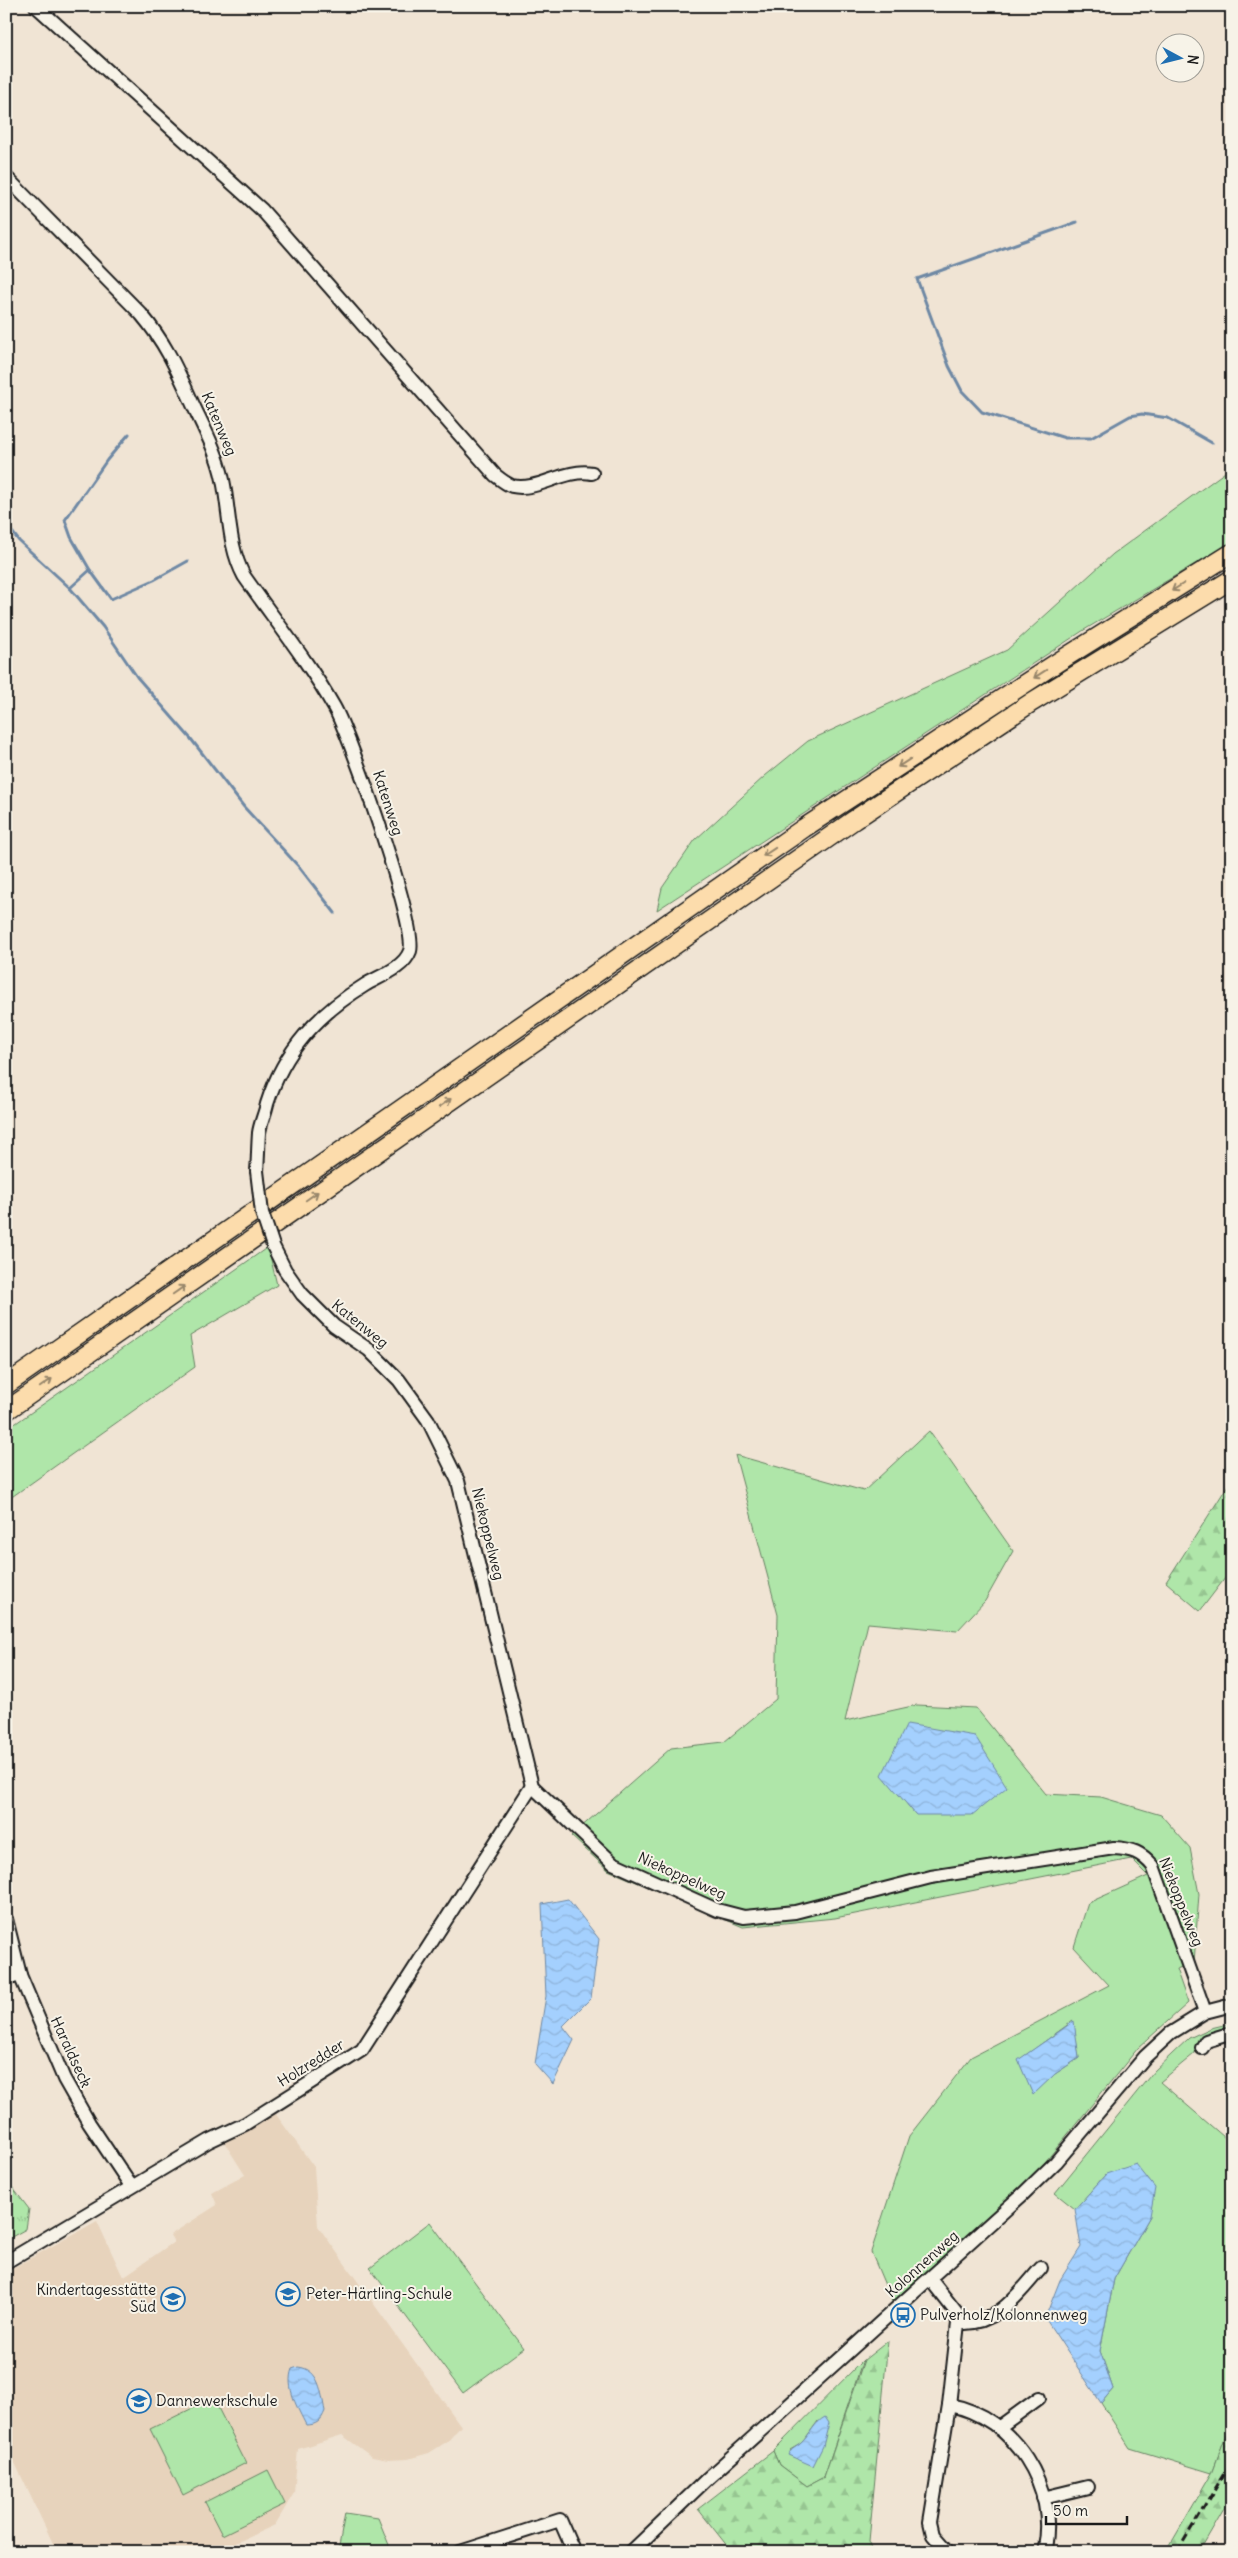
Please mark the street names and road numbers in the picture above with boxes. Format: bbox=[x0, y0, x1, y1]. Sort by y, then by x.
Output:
street label: Katenweg bbox=[198, 389, 241, 459]
street label: Katenweg bbox=[369, 768, 408, 838]
street label: Katenweg bbox=[328, 1295, 393, 1352]
street label: Niekoppelweg bbox=[468, 1486, 509, 1582]
street label: Niekoppelweg bbox=[635, 1848, 729, 1903]
street label: Niekoppelweg bbox=[1155, 1854, 1208, 1949]
street label: Haraldseck bbox=[47, 2013, 96, 2091]
street label: Holzredder bbox=[274, 2035, 348, 2091]
street label: Kolonnenweg bbox=[881, 2226, 962, 2301]

